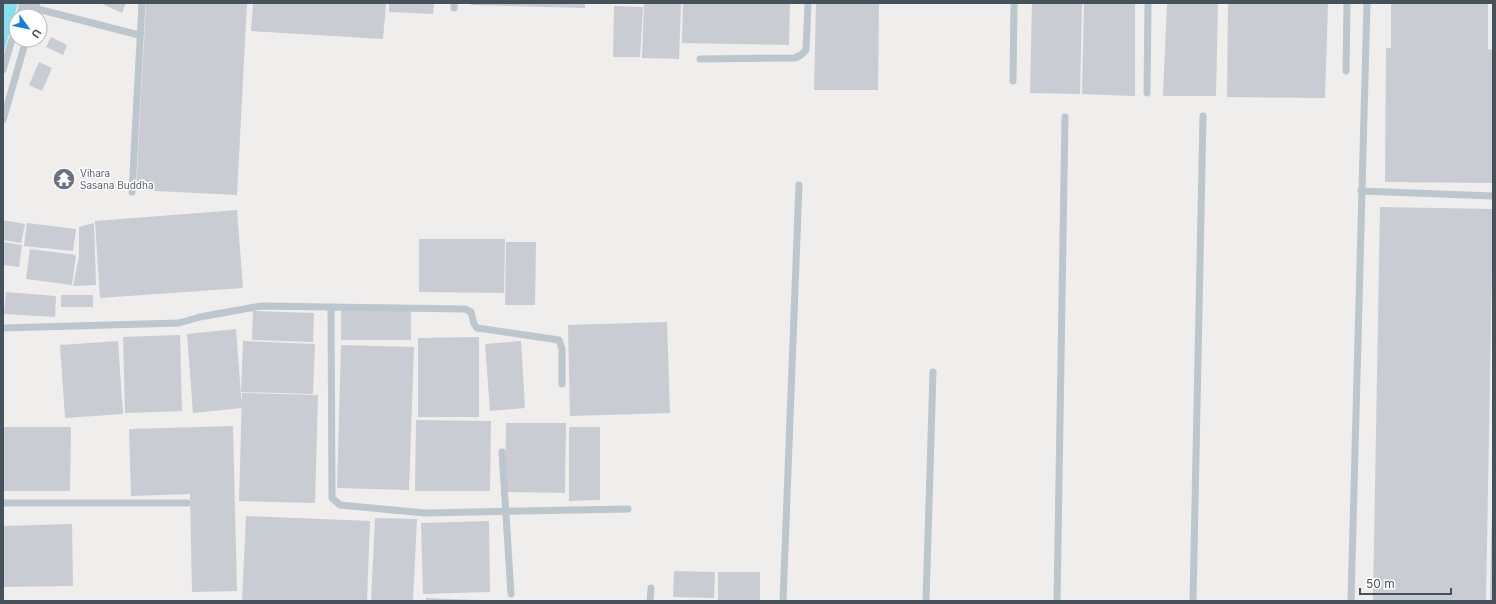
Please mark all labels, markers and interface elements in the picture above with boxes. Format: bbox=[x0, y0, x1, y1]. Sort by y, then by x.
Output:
north arrow bbox=[8, 8, 48, 48]
text: U bbox=[28, 26, 44, 41]
temple icon: Vihara Sasana Buddha bbox=[51, 166, 77, 192]
place label: Vihara Sasana Buddha bbox=[80, 167, 154, 191]
scale bar bbox=[1360, 570, 1451, 596]
text: 50 m bbox=[1366, 576, 1395, 591]

